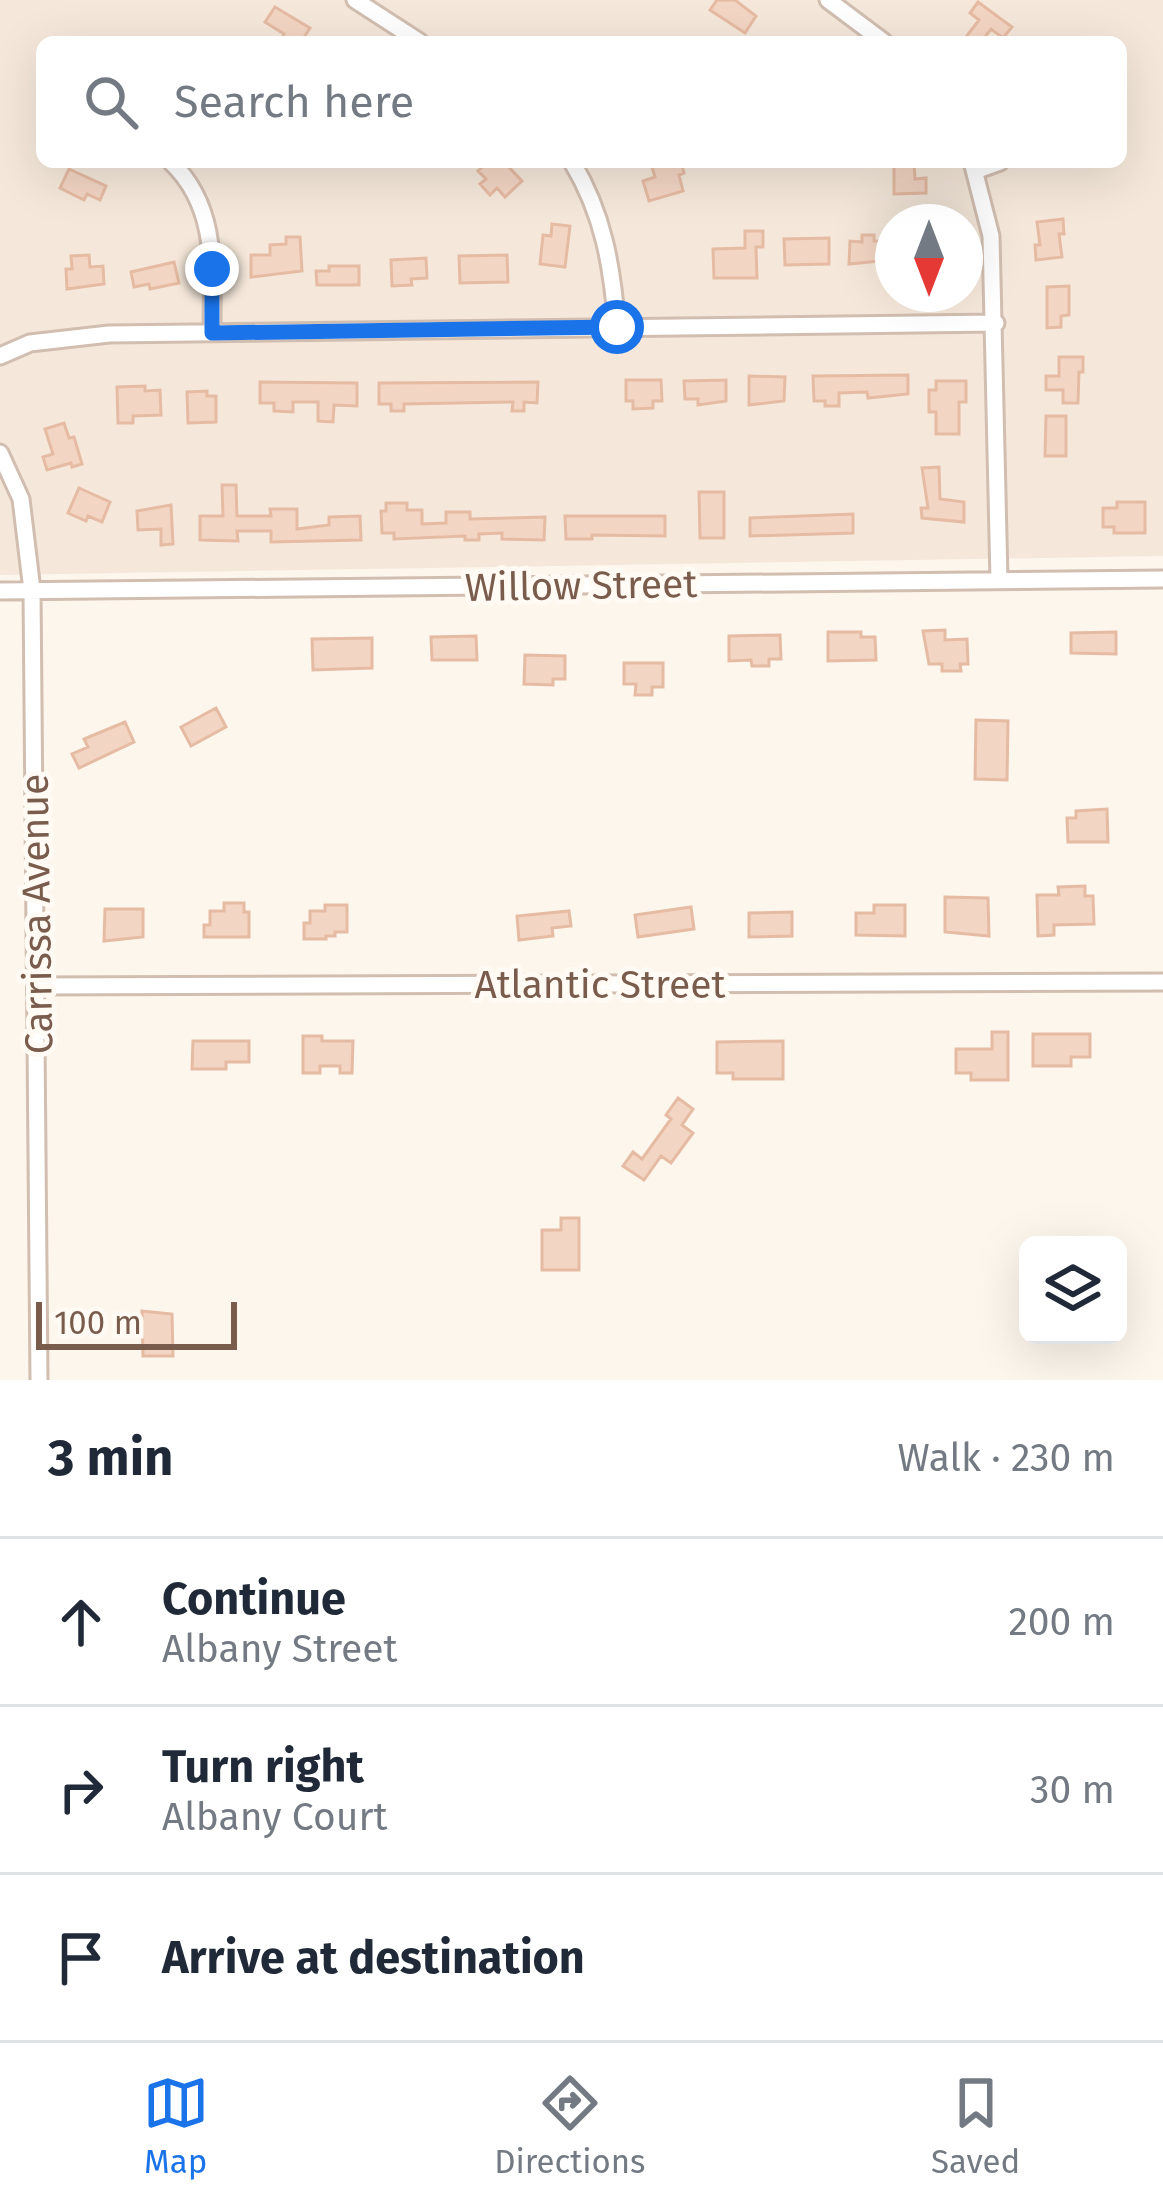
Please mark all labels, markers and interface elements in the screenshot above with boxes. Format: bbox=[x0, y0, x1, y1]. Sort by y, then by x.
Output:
search box bbox=[36, 36, 1127, 168]
icon: search bbox=[78, 69, 144, 135]
text: Search here bbox=[174, 75, 414, 129]
north arrow bbox=[875, 204, 983, 312]
route end bbox=[185, 242, 239, 296]
route start bbox=[590, 300, 644, 354]
street label: Willow Street bbox=[464, 561, 699, 611]
street label: Carrissa Avenue bbox=[12, 773, 62, 1055]
street label: Atlantic Street bbox=[474, 962, 727, 1008]
map controls bbox=[1019, 1236, 1127, 1344]
button: layers bbox=[1019, 1236, 1127, 1344]
scale bar bbox=[36, 1296, 237, 1349]
text: 100 m bbox=[54, 1303, 142, 1343]
text: 3 min bbox=[48, 1427, 174, 1489]
text: Walk · 230 m bbox=[898, 1435, 1115, 1481]
text: Continue bbox=[162, 1572, 346, 1626]
icon: ahead bbox=[48, 1589, 114, 1655]
text: 200 m bbox=[1008, 1599, 1115, 1645]
text: Albany Street bbox=[162, 1626, 398, 1672]
text: Turn right bbox=[162, 1740, 364, 1794]
icon: right bbox=[48, 1757, 114, 1823]
text: 30 m bbox=[1030, 1767, 1115, 1813]
text: Albany Court bbox=[162, 1794, 388, 1840]
icon: arrive bbox=[48, 1925, 114, 1991]
text: Arrive at destination bbox=[162, 1931, 585, 1985]
tab: Map bbox=[143, 2070, 209, 2182]
tab: Directions bbox=[494, 2070, 646, 2182]
tab: Saved bbox=[931, 2070, 1020, 2182]

